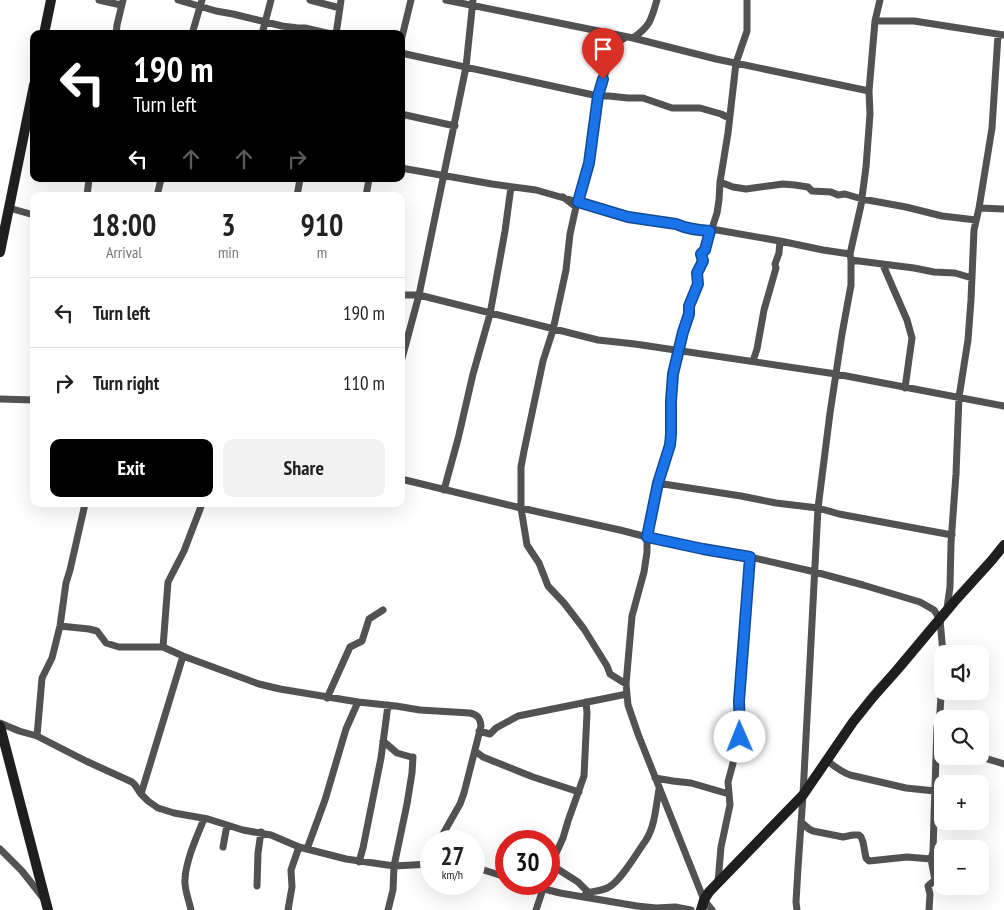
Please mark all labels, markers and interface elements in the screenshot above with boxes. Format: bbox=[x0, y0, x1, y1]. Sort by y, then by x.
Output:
pin bbox=[582, 28, 624, 79]
icon: arrive bbox=[589, 35, 617, 63]
text: 190 m bbox=[133, 46, 214, 92]
icon: left bbox=[50, 50, 115, 115]
text: Turn left bbox=[133, 90, 197, 118]
icon: left bbox=[124, 145, 152, 173]
icon: ahead bbox=[177, 145, 205, 173]
icon: ahead bbox=[230, 145, 258, 173]
icon: right bbox=[283, 145, 311, 173]
text: 18:00 bbox=[92, 205, 156, 244]
text: 3 bbox=[221, 205, 236, 244]
text: 910 bbox=[300, 205, 343, 244]
text: Arrival bbox=[106, 242, 142, 262]
text: min bbox=[218, 242, 239, 262]
text: m bbox=[317, 242, 327, 262]
icon: left bbox=[50, 299, 78, 327]
text: Turn left bbox=[93, 301, 150, 325]
text: 190 m bbox=[343, 301, 385, 325]
icon: right bbox=[50, 369, 78, 397]
text: Turn right bbox=[93, 371, 159, 395]
text: 110 m bbox=[343, 371, 385, 395]
button: Exit bbox=[50, 439, 213, 497]
button: Share bbox=[223, 439, 385, 497]
map controls bbox=[934, 645, 989, 895]
button: sound bbox=[934, 645, 989, 700]
position arrow bbox=[713, 710, 765, 762]
button: search bbox=[934, 710, 989, 765]
button: + bbox=[934, 775, 989, 830]
speed limit sign: 30 bbox=[495, 830, 560, 895]
text: 27 bbox=[441, 840, 464, 872]
button: − bbox=[934, 840, 989, 895]
text: km/h bbox=[442, 867, 463, 882]

